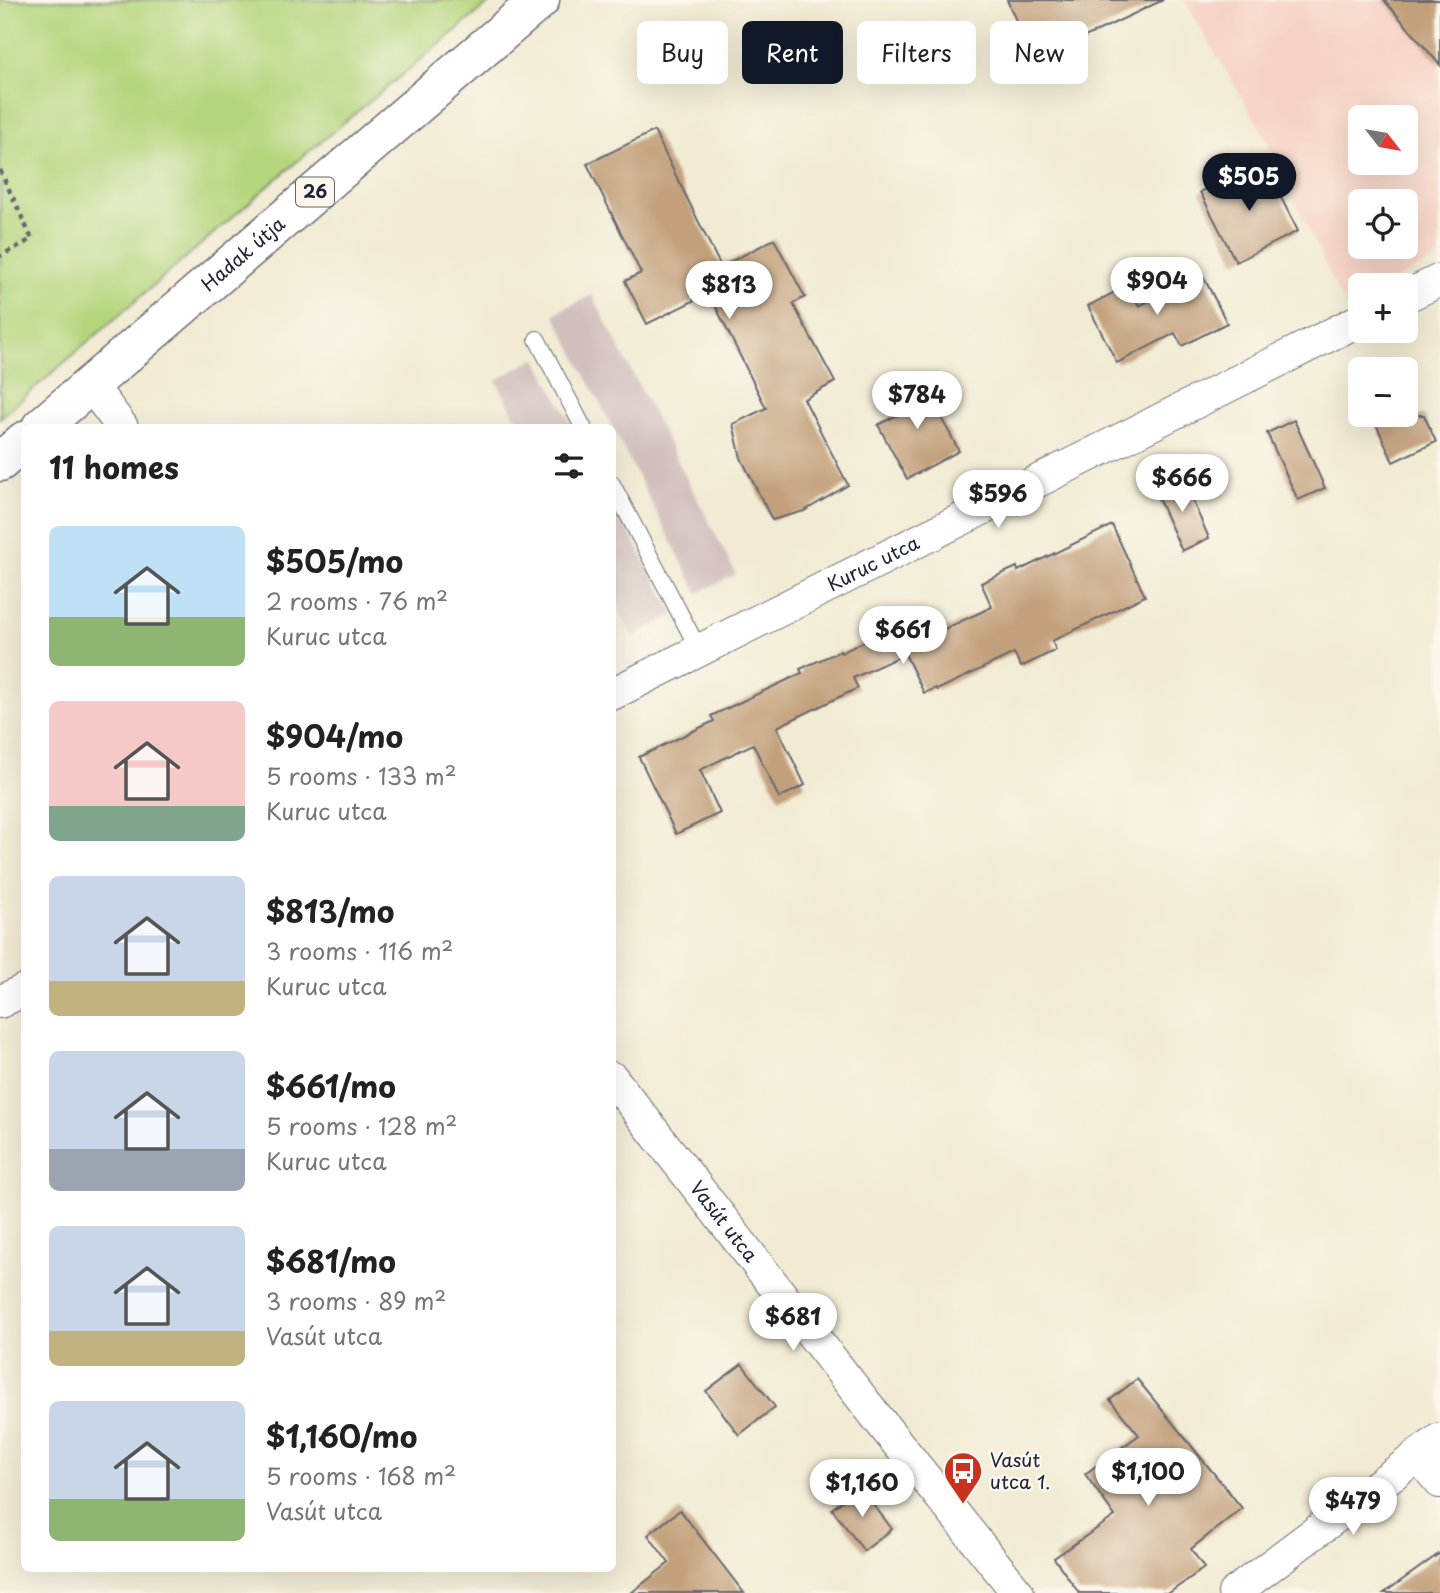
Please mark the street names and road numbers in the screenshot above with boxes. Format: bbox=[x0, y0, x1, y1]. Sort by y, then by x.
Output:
road number: 26 bbox=[296, 177, 334, 206]
street label: Hadak útja bbox=[194, 209, 291, 297]
street label: Kuruc utca bbox=[822, 528, 924, 597]
street label: Vasút utca bbox=[684, 1174, 765, 1267]

